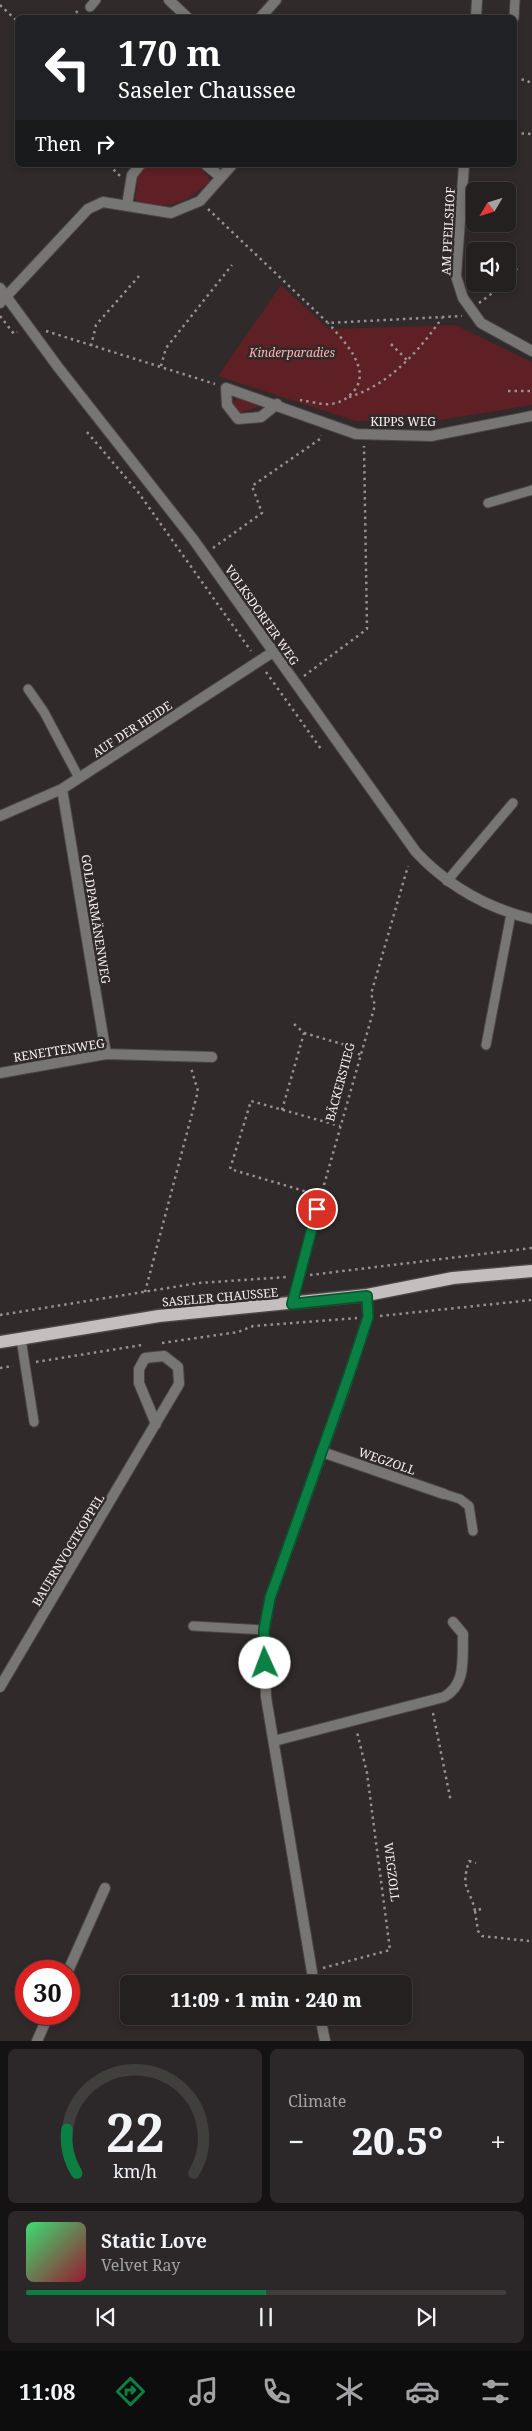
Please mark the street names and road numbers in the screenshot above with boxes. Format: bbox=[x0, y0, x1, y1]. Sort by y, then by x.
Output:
street label: AM PFEILSHOF bbox=[437, 186, 459, 276]
street label: KIPPS WEG bbox=[370, 413, 436, 430]
street label: VOLKSDORFER WEG bbox=[221, 561, 303, 669]
street label: AUF DER HEIDE bbox=[89, 697, 175, 761]
street label: GOLDPARMÄNENWEG bbox=[77, 853, 115, 985]
street label: RENETTENWEG bbox=[12, 1034, 106, 1066]
street label: BÄCKERSTIEG bbox=[321, 1040, 359, 1123]
street label: SASELER CHAUSSEE bbox=[161, 1283, 279, 1311]
street label: WEGZOLL bbox=[356, 1443, 418, 1479]
street label: BAUERNVOGTKOPPEL bbox=[28, 1491, 108, 1609]
street label: WEGZOLL bbox=[380, 1841, 404, 1903]

